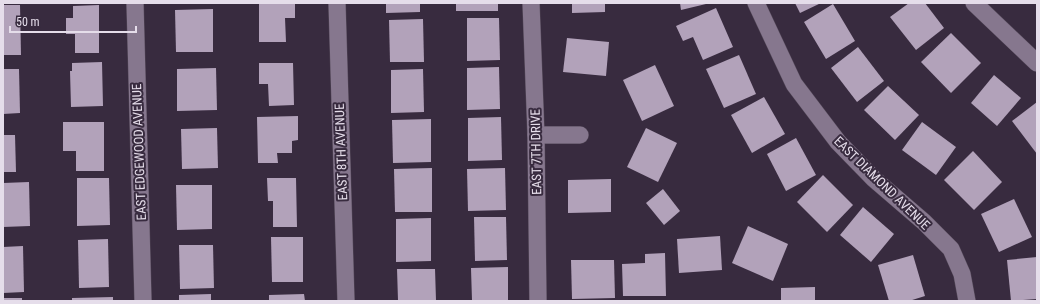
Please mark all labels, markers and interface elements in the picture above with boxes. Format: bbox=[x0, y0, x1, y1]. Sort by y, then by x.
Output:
scale bar bbox=[10, 8, 136, 34]
text: 50 m bbox=[16, 15, 40, 29]
street label: EAST EDGEWOOD AVENUE bbox=[129, 83, 149, 221]
street label: EAST 8TH AVENUE bbox=[332, 103, 350, 201]
street label: EAST 7TH DRIVE bbox=[528, 109, 544, 195]
street label: EAST DIAMOND AVENUE bbox=[831, 133, 933, 233]

